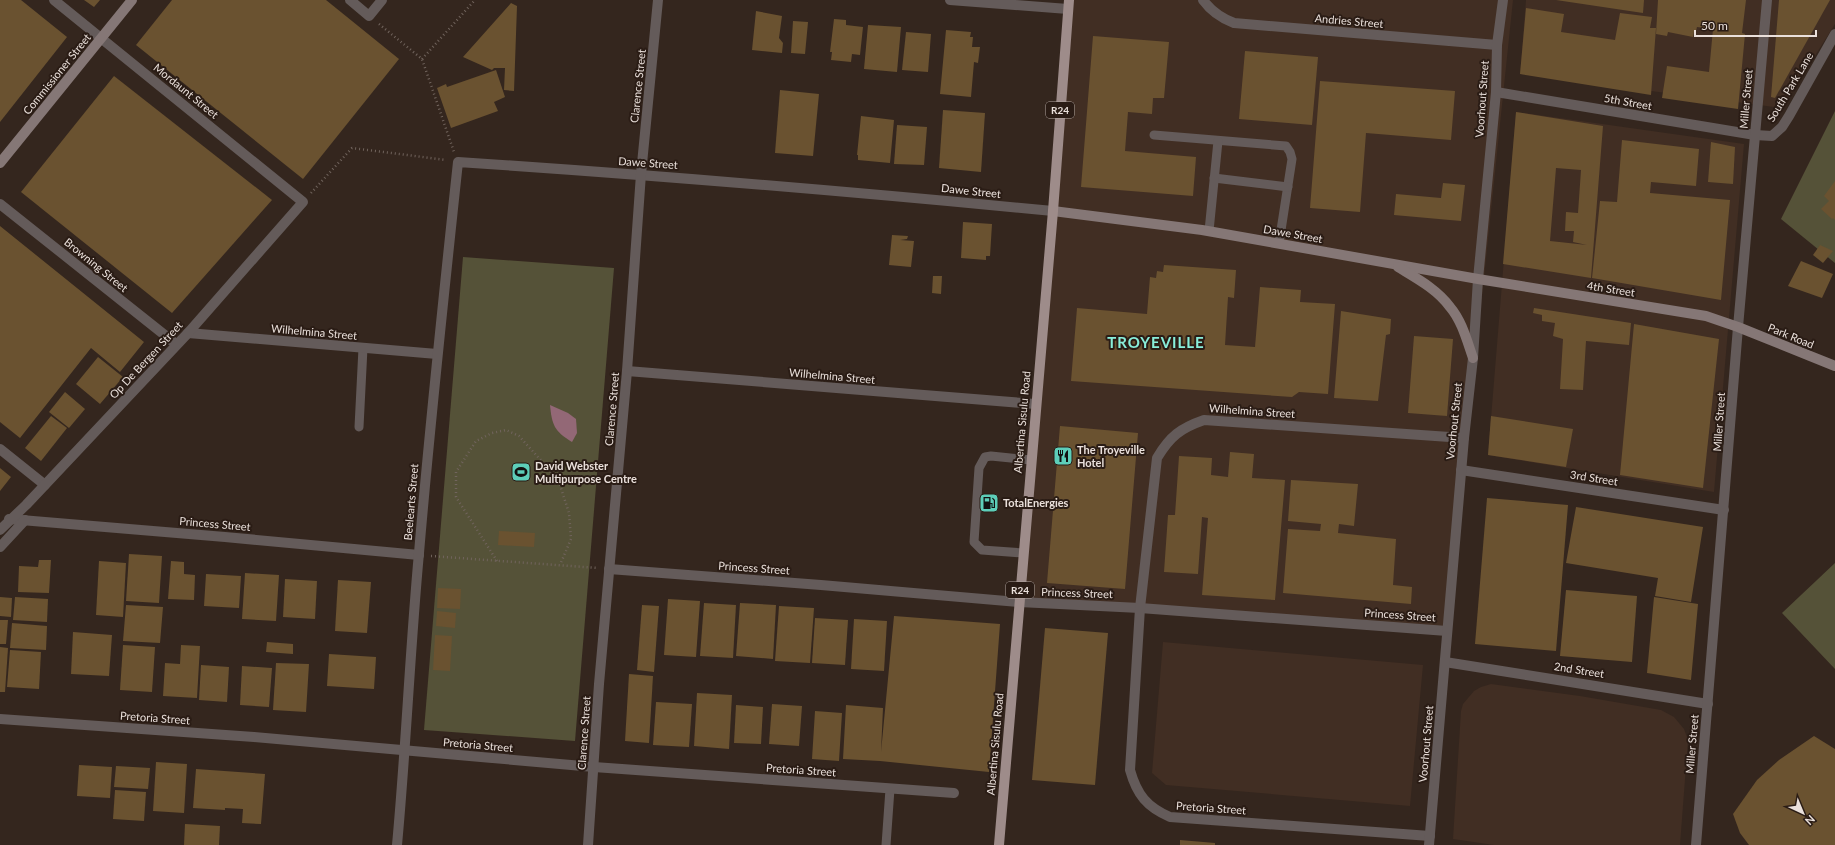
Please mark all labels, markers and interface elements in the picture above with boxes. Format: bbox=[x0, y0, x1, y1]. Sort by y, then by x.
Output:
street label: Andries Street bbox=[1314, 11, 1384, 30]
scale bar bbox=[1695, 12, 1816, 38]
text: 50 m bbox=[1701, 18, 1728, 33]
street label: Commissioner Street bbox=[20, 31, 93, 117]
street label: Clarence Street bbox=[627, 48, 648, 123]
street label: South Park Lane bbox=[1764, 50, 1815, 124]
street label: Voorhout Street bbox=[1472, 60, 1491, 138]
street label: Mordaunt Street bbox=[151, 61, 221, 121]
street label: Miller Street bbox=[1736, 69, 1755, 129]
street label: 5th Street bbox=[1603, 91, 1653, 112]
road number: R24 bbox=[1046, 102, 1074, 118]
street label: Dawe Street bbox=[618, 154, 678, 171]
street label: Dawe Street bbox=[941, 181, 1002, 200]
street label: Dawe Street bbox=[1263, 222, 1324, 245]
street label: Browning Street bbox=[62, 235, 131, 294]
street label: 4th Street bbox=[1586, 278, 1636, 299]
street label: Op De Bergen Street bbox=[107, 318, 185, 401]
street label: Park Road bbox=[1766, 320, 1816, 351]
street label: Wilhelmina Street bbox=[271, 321, 358, 342]
district label: TROYEVILLE bbox=[1107, 333, 1205, 351]
street label: Wilhelmina Street bbox=[789, 365, 876, 386]
street label: Albertina Sisulu Road bbox=[1011, 370, 1032, 474]
street label: Clarence Street bbox=[602, 372, 621, 446]
street label: Voorhout Street bbox=[1443, 382, 1464, 460]
street label: Miller Street bbox=[1710, 392, 1727, 452]
street label: Wilhelmina Street bbox=[1209, 401, 1296, 420]
place label: The Troyeville Hotel bbox=[1077, 443, 1145, 469]
restaurant icon: The Troyeville Hotel bbox=[1052, 445, 1074, 467]
place label: David Webster Multipurpose Centre bbox=[535, 459, 637, 485]
sports icon: David Webster Multipurpose Centre bbox=[510, 461, 532, 483]
street label: Beelearts Street bbox=[401, 463, 420, 541]
street label: 3rd Street bbox=[1569, 467, 1619, 488]
fuel station icon: TotalEnergies bbox=[978, 492, 1000, 514]
place label: TotalEnergies bbox=[1003, 496, 1069, 509]
street label: Princess Street bbox=[179, 514, 251, 533]
street label: Princess Street bbox=[718, 559, 790, 576]
road number: R24 bbox=[1006, 582, 1034, 598]
street label: Princess Street bbox=[1041, 585, 1113, 600]
street label: Princess Street bbox=[1364, 606, 1436, 623]
street label: 2nd Street bbox=[1553, 659, 1605, 680]
street label: Albertina Sisulu Road bbox=[984, 692, 1005, 796]
street label: Clarence Street bbox=[574, 696, 593, 770]
street label: Voorhout Street bbox=[1416, 705, 1435, 783]
street label: Pretoria Street bbox=[120, 709, 191, 726]
street label: Miller Street bbox=[1682, 714, 1701, 774]
street label: Pretoria Street bbox=[443, 735, 514, 754]
street label: Pretoria Street bbox=[766, 761, 837, 778]
north arrow bbox=[1783, 793, 1823, 833]
street label: Pretoria Street bbox=[1176, 799, 1247, 816]
text: N bbox=[1803, 813, 1818, 828]

